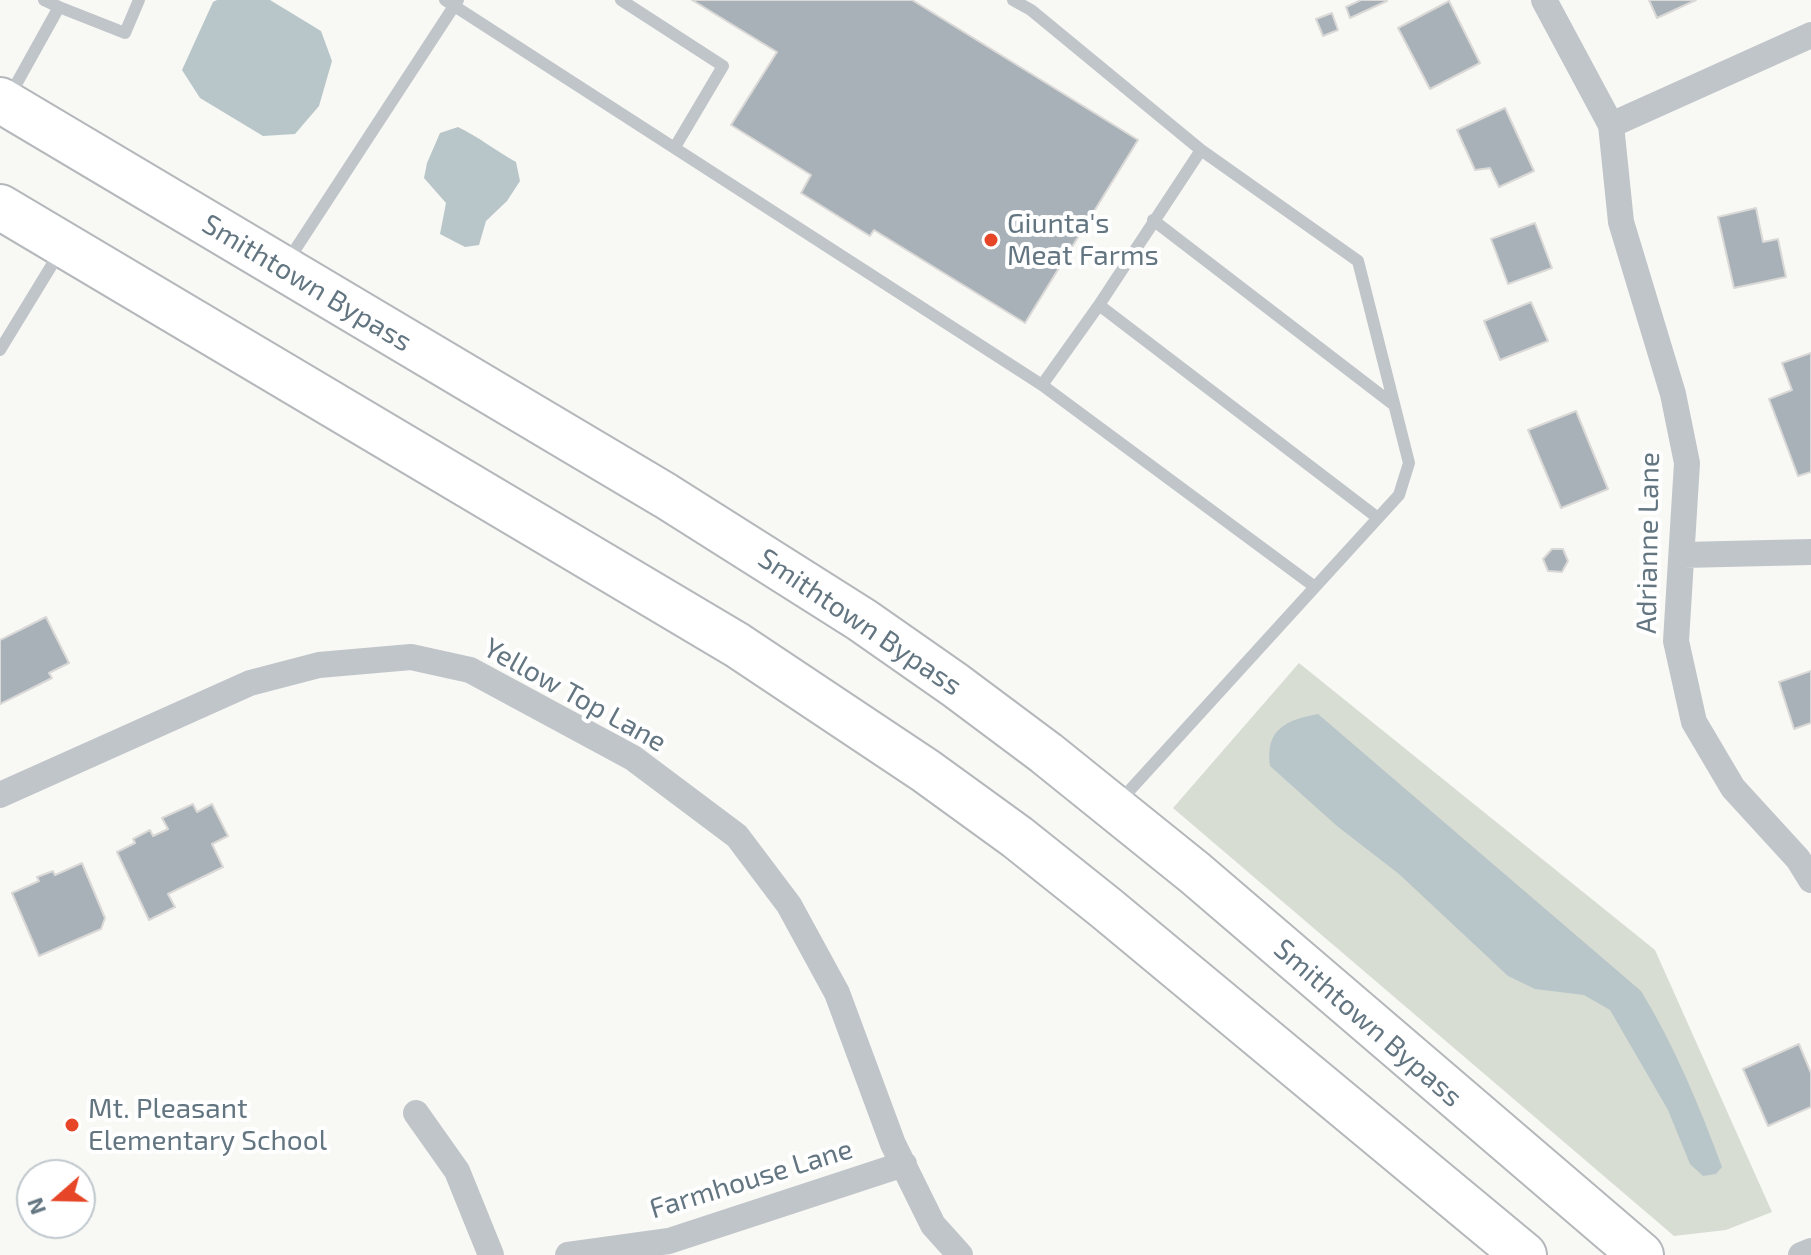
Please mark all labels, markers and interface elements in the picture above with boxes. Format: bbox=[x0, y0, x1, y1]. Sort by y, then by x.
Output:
street label: Smithtown Bypass bbox=[196, 207, 418, 359]
place label: Giunta's Meat Farms bbox=[1007, 207, 1159, 273]
marker: Giunta's Meat Farms bbox=[982, 231, 1000, 249]
street label: Adrianne Lane bbox=[1630, 452, 1666, 634]
street label: Smithtown Bypass bbox=[752, 541, 968, 703]
street label: Yellow Top Lane bbox=[478, 631, 672, 759]
street label: Smithtown Bypass bbox=[1267, 932, 1469, 1114]
place label: Mt. Pleasant Elementary School bbox=[88, 1092, 327, 1158]
marker: Mt. Pleasant Elementary School bbox=[63, 1116, 81, 1134]
street label: Farmhouse Lane bbox=[646, 1132, 856, 1226]
north arrow bbox=[16, 1159, 96, 1239]
text: N bbox=[20, 1195, 50, 1218]

